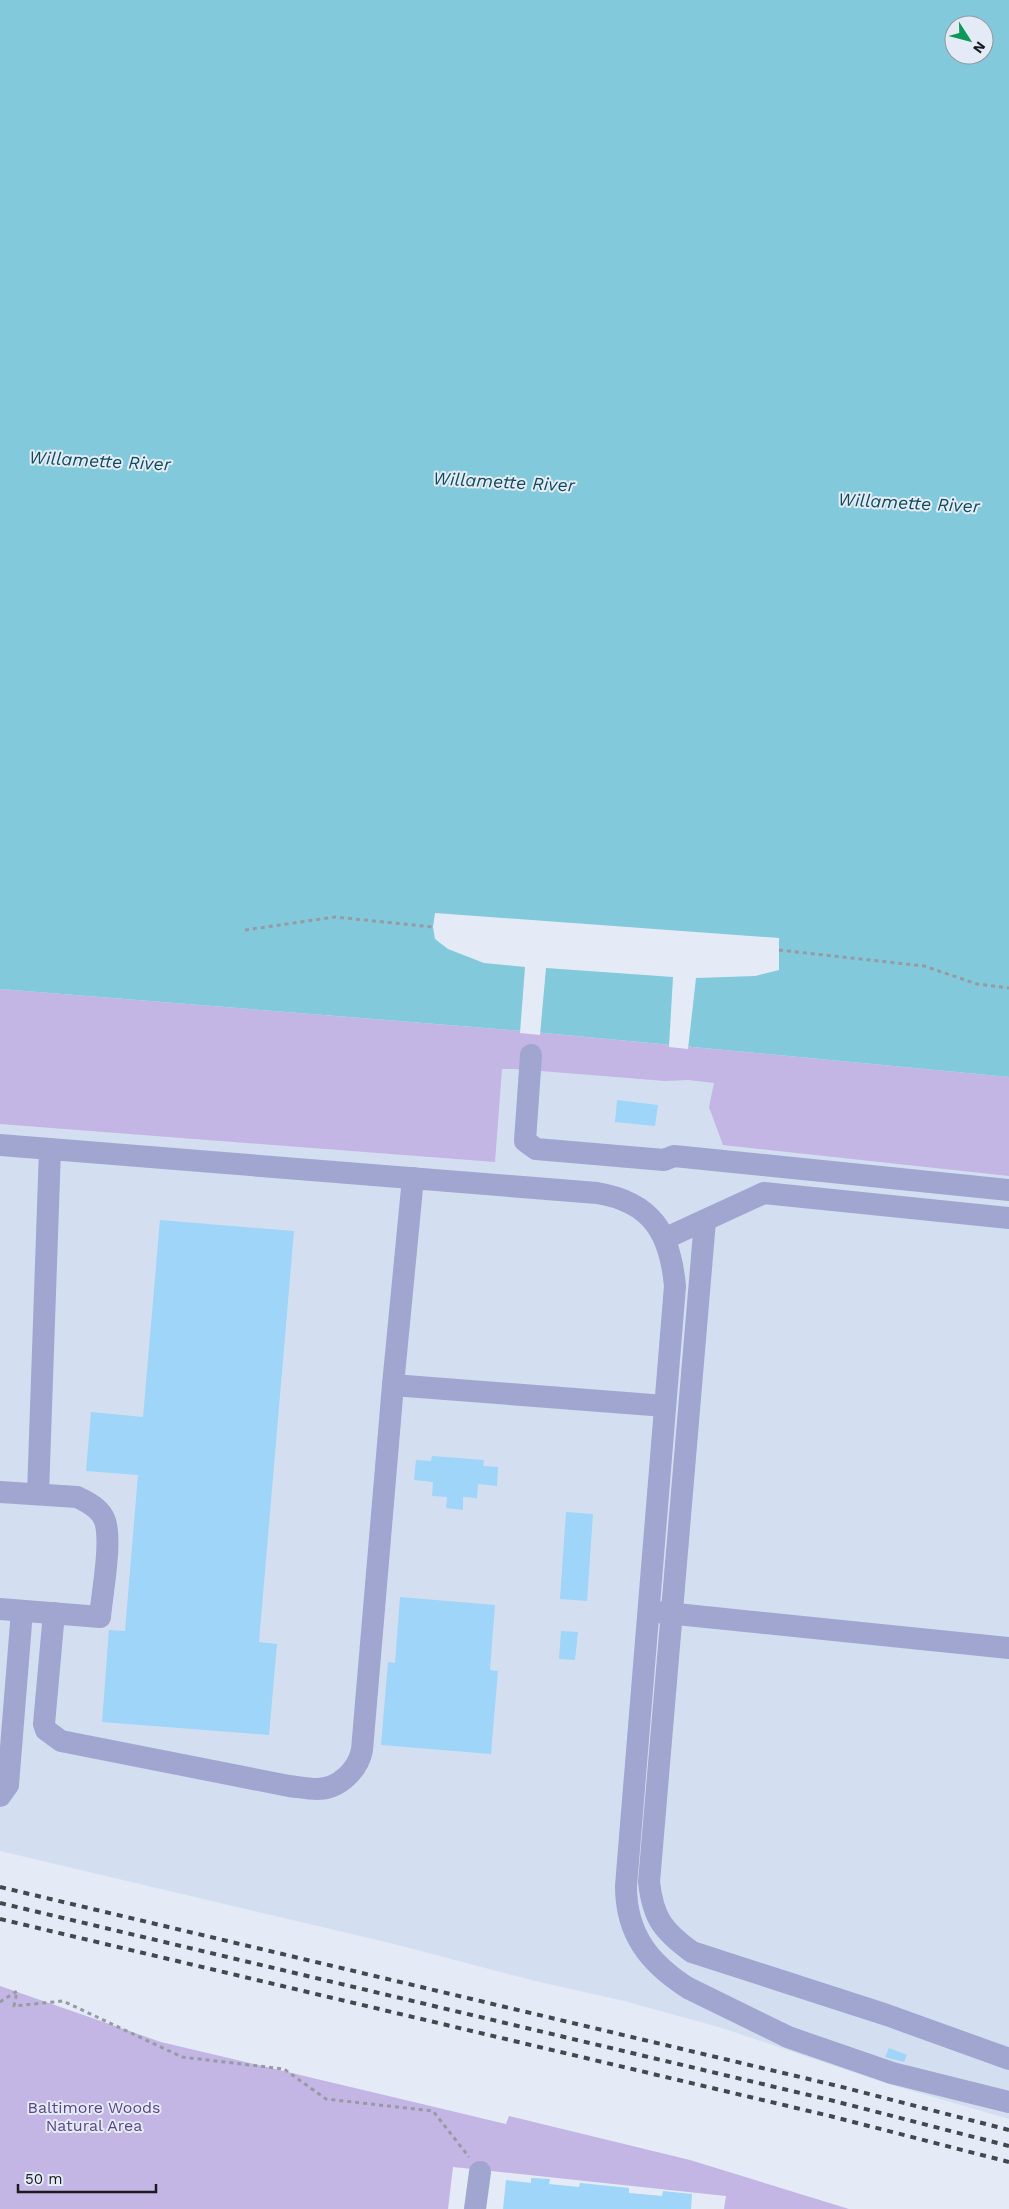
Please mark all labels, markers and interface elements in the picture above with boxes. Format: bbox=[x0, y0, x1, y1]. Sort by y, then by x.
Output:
north arrow bbox=[944, 15, 994, 65]
text: N bbox=[970, 39, 989, 57]
water label: Willamette River bbox=[29, 446, 172, 475]
water label: Willamette River bbox=[433, 467, 576, 496]
water label: Willamette River bbox=[838, 488, 981, 517]
park label: Baltimore Woods Natural Area bbox=[28, 2098, 160, 2135]
scale bar bbox=[18, 2162, 155, 2194]
text: 50 m bbox=[25, 2170, 62, 2188]

